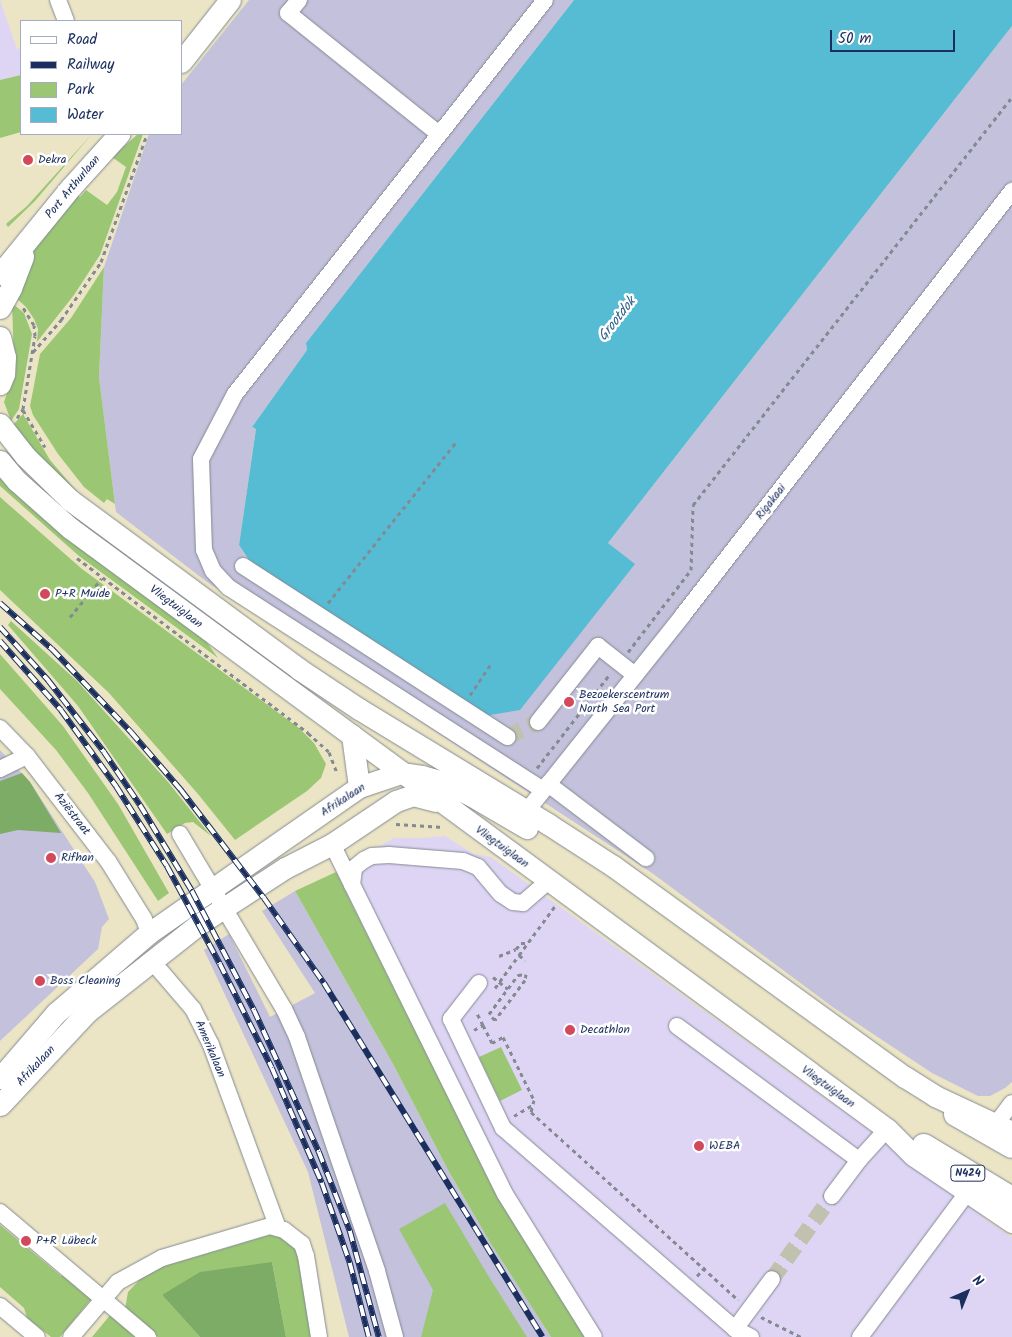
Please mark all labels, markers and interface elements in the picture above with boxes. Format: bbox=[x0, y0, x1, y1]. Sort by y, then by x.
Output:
legend bbox=[20, 20, 182, 135]
scale bar bbox=[832, 20, 957, 52]
text: 50 m bbox=[838, 27, 872, 51]
text: Road bbox=[67, 28, 97, 52]
text: Railway bbox=[67, 53, 114, 77]
text: Park bbox=[67, 78, 94, 102]
text: Water bbox=[67, 103, 103, 127]
street label: Port Arthurlaan bbox=[42, 152, 104, 222]
place label: Dekra bbox=[38, 153, 66, 167]
marker: Dekra bbox=[22, 154, 34, 166]
water label: Grootdok bbox=[595, 294, 639, 344]
street label: Rigakaai bbox=[753, 481, 789, 523]
street label: Vliegtuiglaan bbox=[147, 582, 205, 632]
place label: P+R Muide bbox=[55, 587, 110, 601]
marker: P+R Muide bbox=[39, 588, 51, 600]
place label: Bezoekerscentrum North Sea Port bbox=[579, 688, 669, 716]
marker: Bezoekerscentrum North Sea Port bbox=[563, 696, 575, 708]
street label: Afrikalaan bbox=[318, 780, 368, 820]
street label: Aziëstraat bbox=[51, 790, 93, 838]
street label: Vliegtuiglaan bbox=[472, 823, 532, 871]
place label: Rifhan bbox=[61, 851, 94, 865]
marker: Rifhan bbox=[45, 852, 57, 864]
place label: Boss Cleaning bbox=[50, 974, 121, 988]
marker: Boss Cleaning bbox=[34, 975, 46, 987]
street label: Amerikalaan bbox=[191, 1018, 229, 1080]
place label: Decathlon bbox=[580, 1023, 630, 1037]
marker: Decathlon bbox=[564, 1024, 576, 1036]
street label: Afrikalaan bbox=[14, 1043, 58, 1089]
street label: Vliegtuiglaan bbox=[798, 1063, 858, 1111]
place label: WEBA bbox=[709, 1139, 740, 1153]
marker: WEBA bbox=[693, 1140, 705, 1152]
road number: N424 bbox=[949, 1164, 987, 1182]
place label: P+R Lübeck bbox=[36, 1234, 97, 1248]
marker: P+R Lübeck bbox=[20, 1235, 32, 1247]
north arrow bbox=[942, 1267, 992, 1317]
text: N bbox=[967, 1270, 988, 1292]

